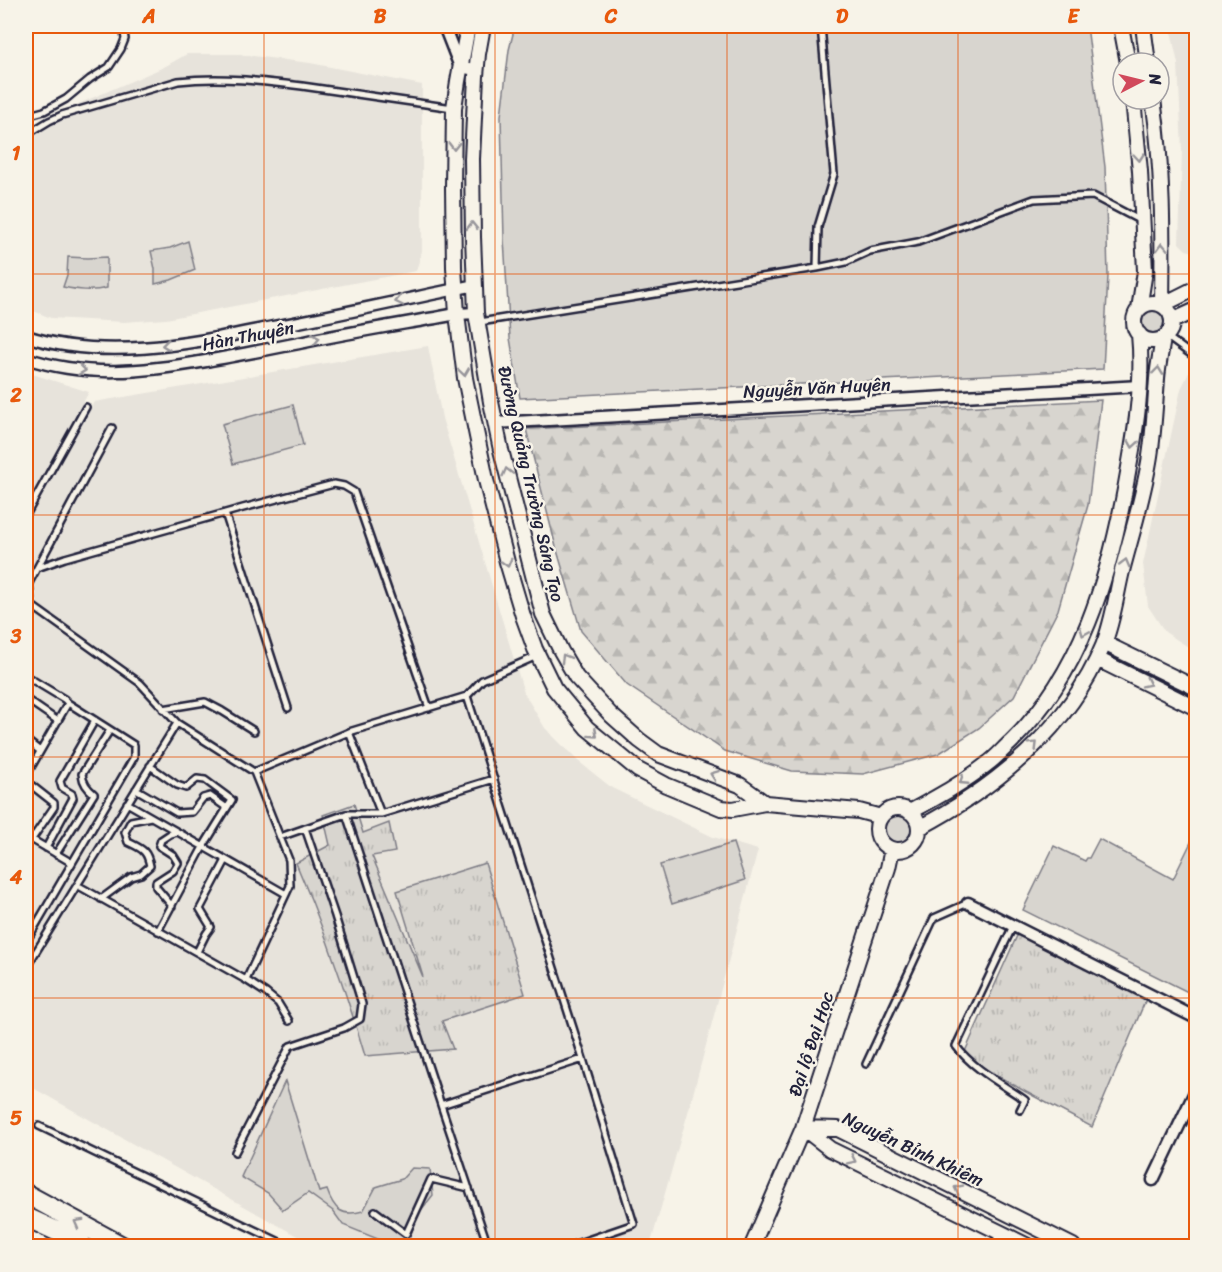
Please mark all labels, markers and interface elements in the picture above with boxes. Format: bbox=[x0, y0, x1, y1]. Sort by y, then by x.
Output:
text: A bbox=[141, 0, 156, 34]
text: B bbox=[374, 0, 387, 34]
text: C bbox=[604, 0, 618, 34]
text: D bbox=[836, 0, 849, 34]
text: E bbox=[1067, 0, 1080, 34]
north arrow bbox=[1111, 51, 1171, 111]
text: N bbox=[1140, 71, 1171, 87]
text: 1 bbox=[12, 136, 21, 171]
one-way arrow bbox=[447, 142, 460, 151]
one-way arrow bbox=[1132, 153, 1145, 162]
one-way arrow bbox=[466, 222, 479, 231]
one-way arrow bbox=[1156, 242, 1169, 251]
one-way arrow bbox=[394, 294, 404, 307]
street label: Hàn Thuyên bbox=[199, 311, 297, 361]
one-way arrow bbox=[311, 333, 321, 346]
one-way arrow bbox=[161, 338, 171, 351]
one-way arrow bbox=[78, 363, 87, 376]
street label: Đường Quảng Trường Sáng Tạo bbox=[488, 363, 574, 605]
one-way arrow bbox=[1151, 366, 1164, 376]
one-way arrow bbox=[458, 368, 470, 377]
street label: Nguyễn Văn Huyên bbox=[742, 368, 892, 408]
text: 2 bbox=[9, 378, 22, 413]
one-way arrow bbox=[1127, 439, 1140, 449]
one-way arrow bbox=[501, 468, 514, 478]
one-way arrow bbox=[500, 557, 513, 567]
one-way arrow bbox=[1117, 558, 1130, 568]
text: 3 bbox=[10, 619, 22, 654]
one-way arrow bbox=[1079, 626, 1091, 637]
one-way arrow bbox=[560, 654, 572, 664]
one-way arrow bbox=[1141, 676, 1152, 688]
one-way arrow bbox=[587, 727, 598, 738]
one-way arrow bbox=[1027, 742, 1038, 753]
one-way arrow bbox=[709, 770, 720, 782]
one-way arrow bbox=[959, 774, 969, 786]
text: 4 bbox=[9, 860, 23, 895]
street label: Đại lộ Đại Học bbox=[779, 987, 843, 1101]
text: 5 bbox=[10, 1101, 22, 1136]
street label: Nguyễn Bỉnh Khiêm bbox=[837, 1102, 989, 1196]
one-way arrow bbox=[845, 1152, 856, 1164]
one-way arrow bbox=[953, 1185, 964, 1197]
one-way arrow bbox=[74, 1219, 85, 1230]

